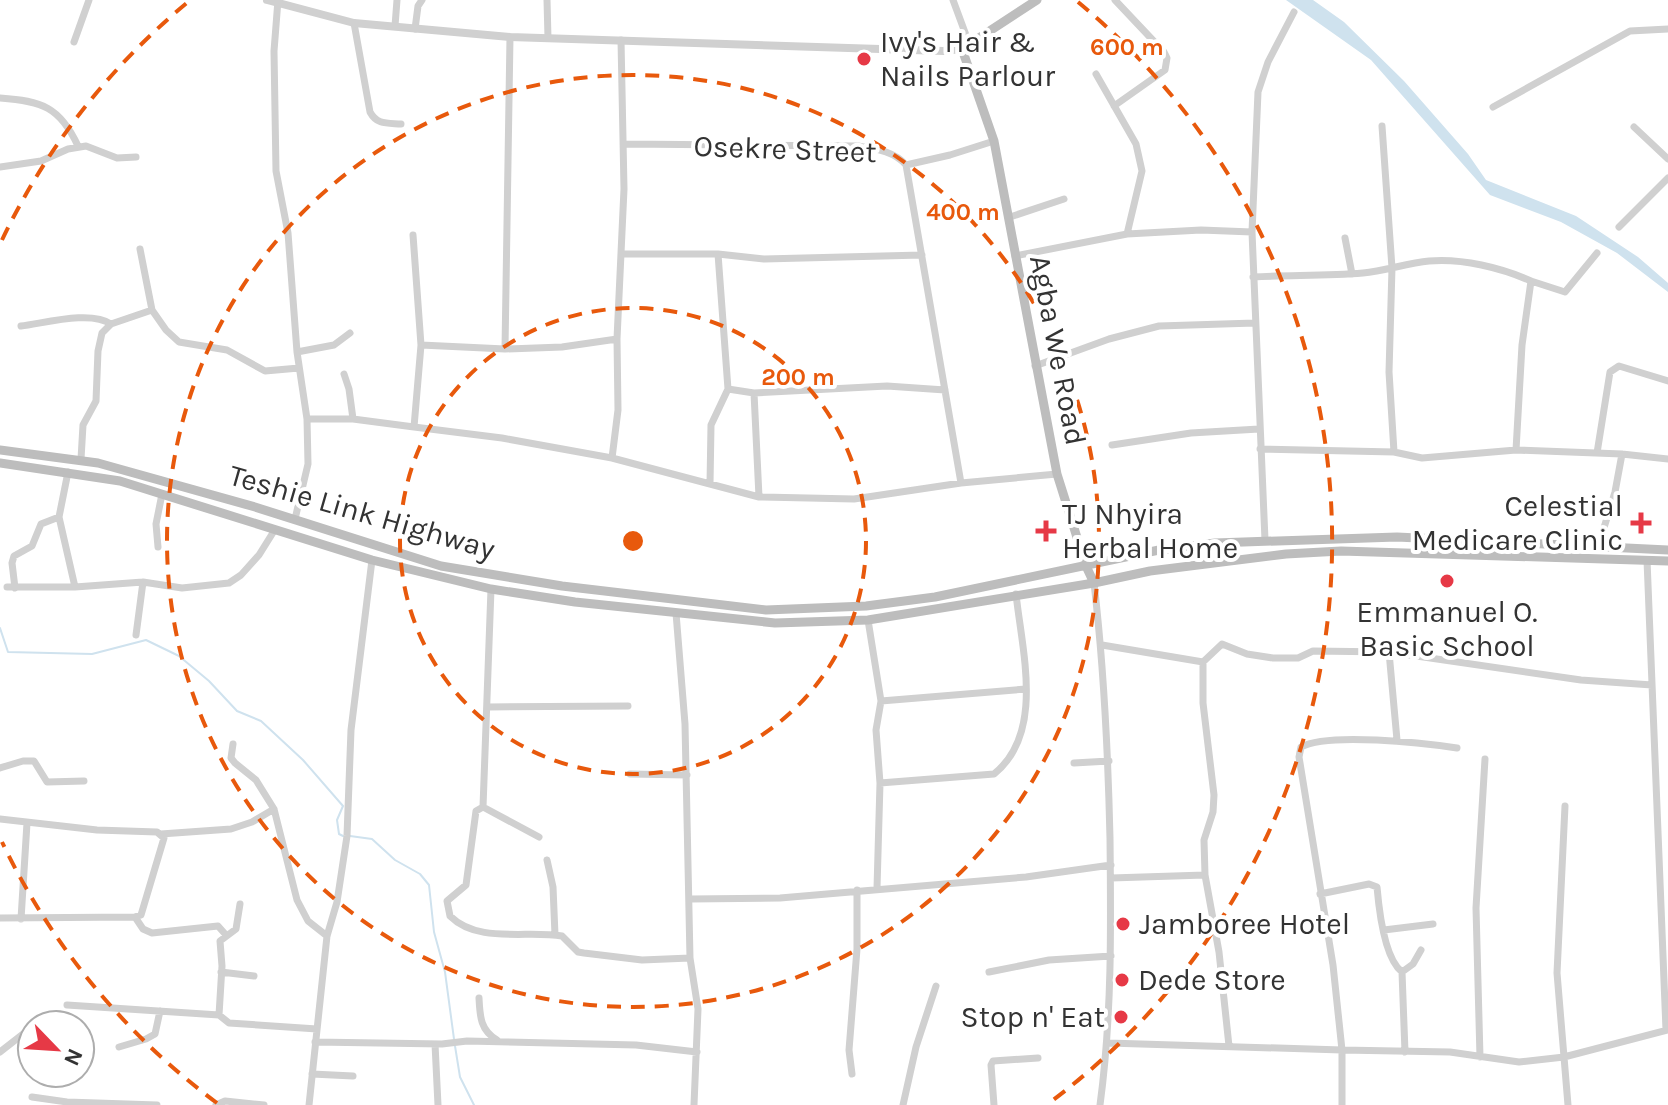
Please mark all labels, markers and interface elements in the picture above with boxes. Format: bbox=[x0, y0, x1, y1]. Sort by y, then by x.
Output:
place label: Ivy's Hair & Nails Parlour bbox=[880, 24, 1055, 94]
text: 600 m bbox=[1090, 33, 1164, 61]
marker: Ivy's Hair & Nails Parlour bbox=[855, 50, 873, 68]
street label: Osekre Street bbox=[693, 128, 877, 170]
text: 400 m bbox=[926, 198, 1000, 226]
street label: Agba We Road bbox=[1022, 252, 1094, 448]
text: 200 m bbox=[761, 363, 835, 391]
street label: Teshie Link Highway bbox=[225, 457, 499, 567]
place label: Celestial Medicare Clinic bbox=[1412, 488, 1623, 558]
place label: TJ Nhyira Herbal Home bbox=[1062, 496, 1238, 566]
marker: Celestial Medicare Clinic bbox=[1630, 512, 1652, 534]
marker: TJ Nhyira Herbal Home bbox=[1037, 522, 1055, 540]
centre of rings bbox=[619, 527, 647, 555]
marker: Emmanuel O. Basic School bbox=[1438, 572, 1456, 590]
place label: Emmanuel O. Basic School bbox=[1356, 594, 1538, 664]
place label: Jamboree Hotel bbox=[1139, 906, 1350, 942]
marker: Jamboree Hotel bbox=[1114, 915, 1132, 933]
place label: Dede Store bbox=[1138, 962, 1286, 998]
marker: Dede Store bbox=[1113, 971, 1131, 989]
place label: Stop n' Eat bbox=[961, 999, 1105, 1035]
marker: Stop n' Eat bbox=[1112, 1008, 1130, 1026]
north arrow bbox=[16, 1009, 96, 1089]
text: N bbox=[58, 1044, 88, 1070]

